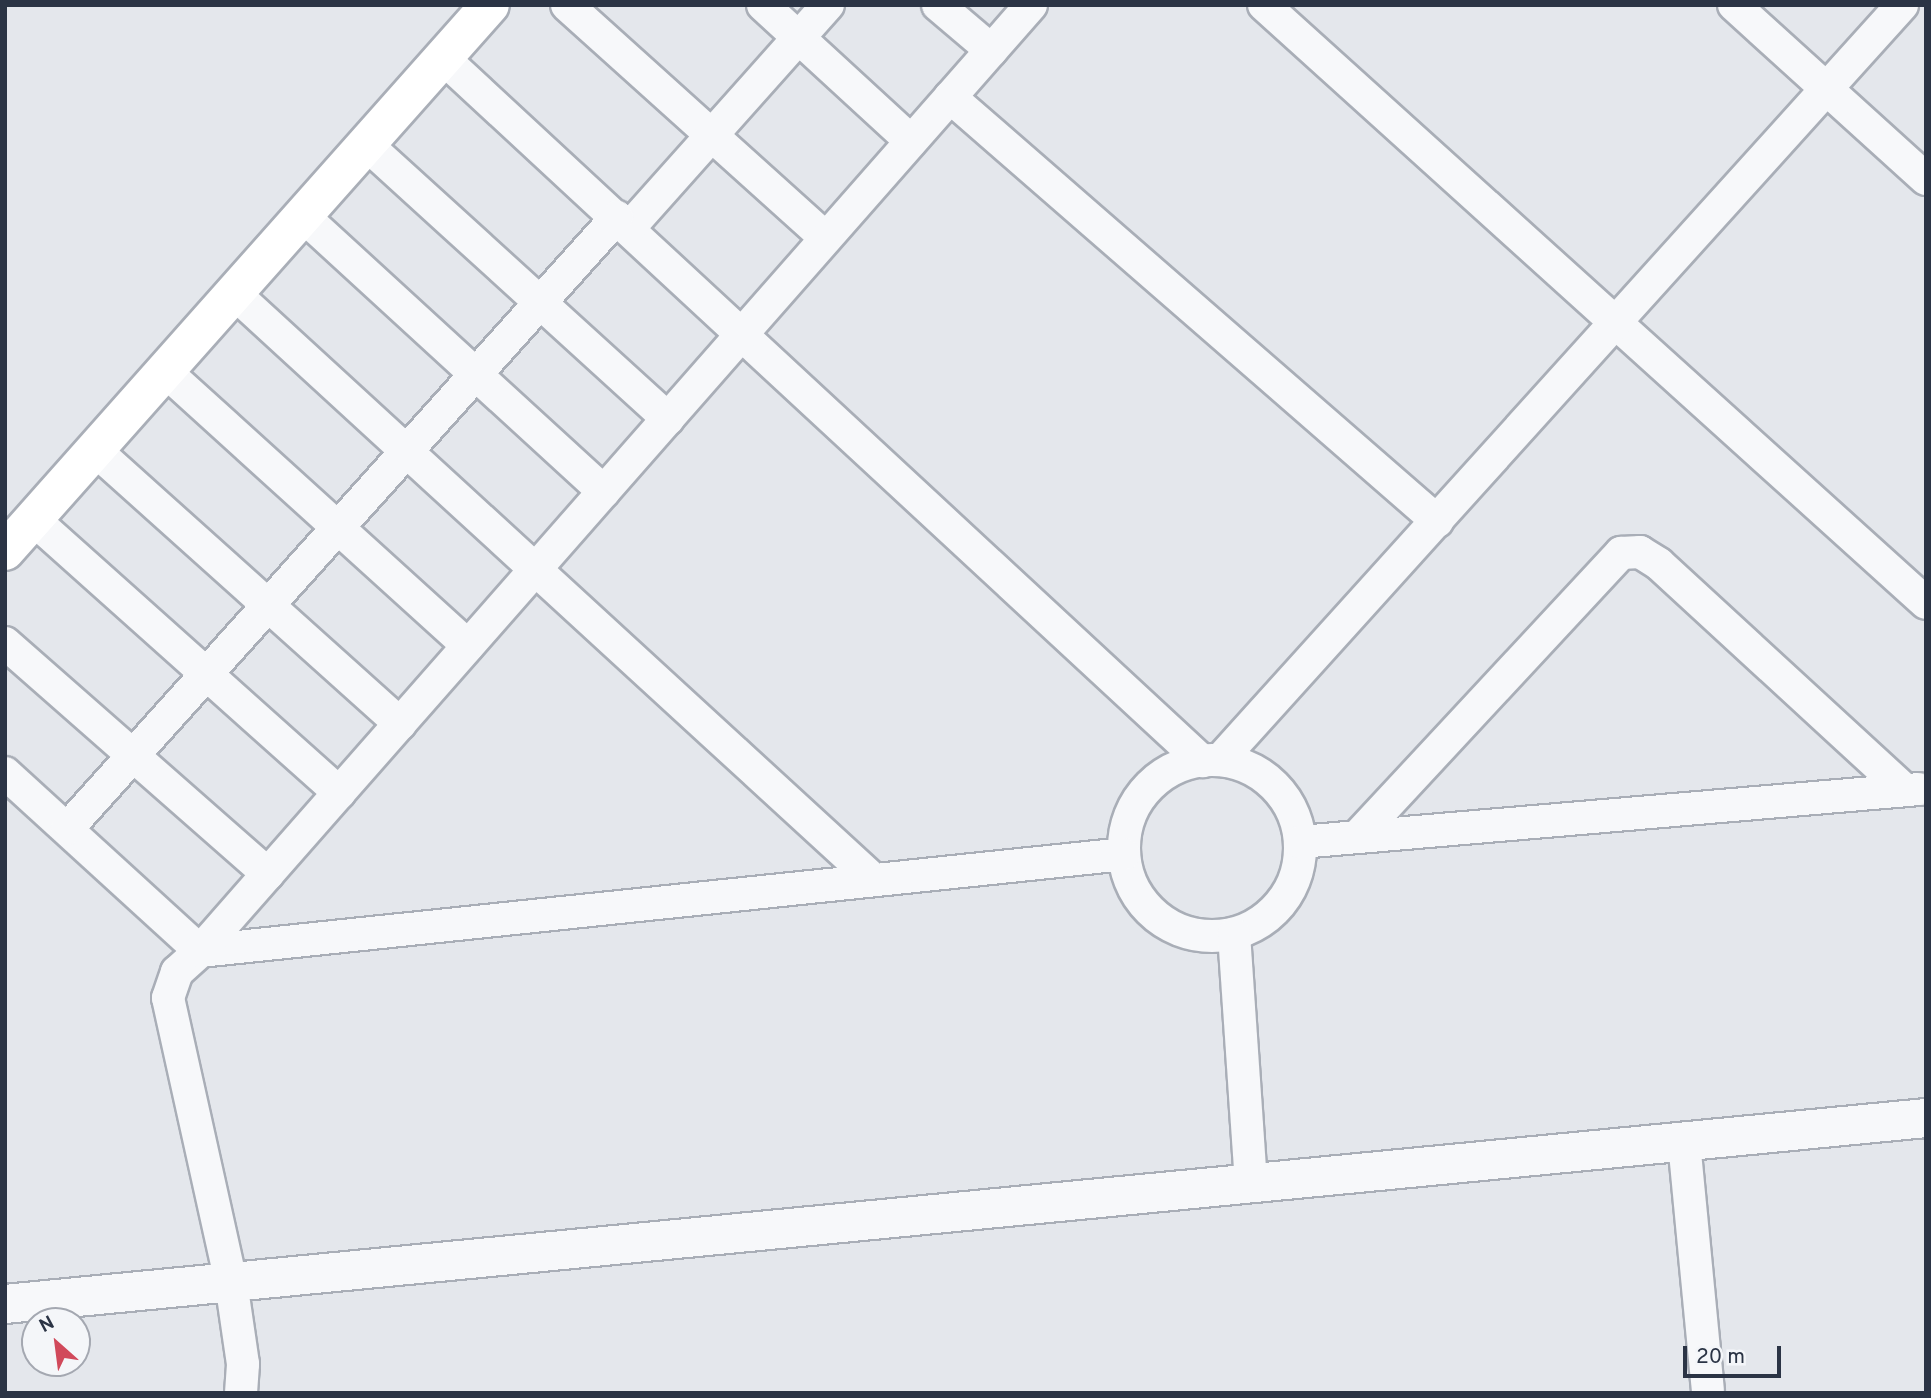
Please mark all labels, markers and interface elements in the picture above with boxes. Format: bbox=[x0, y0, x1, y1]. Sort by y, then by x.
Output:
north arrow bbox=[21, 1307, 91, 1377]
text: N bbox=[35, 1311, 59, 1339]
scale bar bbox=[1686, 1332, 1784, 1376]
text: 20 m bbox=[1696, 1344, 1745, 1371]

